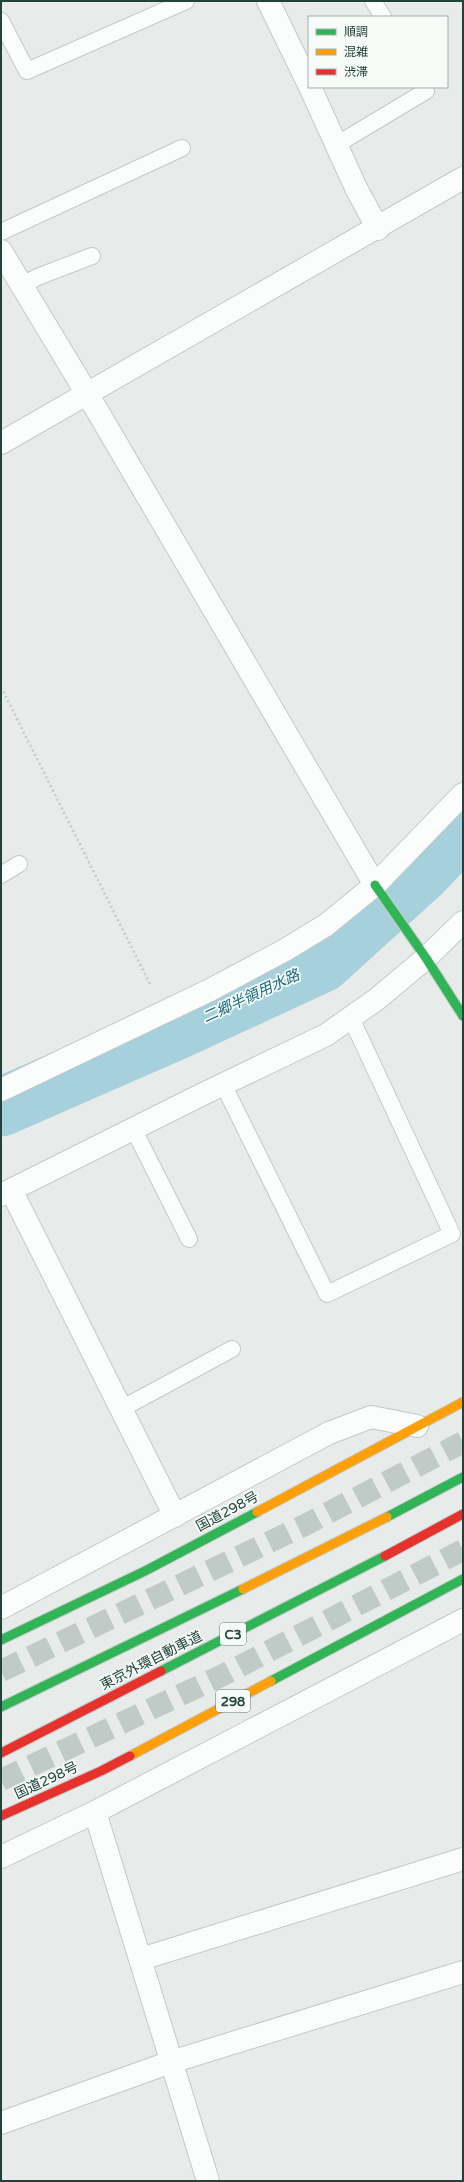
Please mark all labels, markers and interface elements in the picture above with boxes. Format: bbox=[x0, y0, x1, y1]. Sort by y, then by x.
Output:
legend bbox=[308, 16, 448, 88]
text: 順調 bbox=[344, 25, 368, 39]
text: 混雑 bbox=[344, 45, 368, 59]
text: 渋滞 bbox=[344, 65, 368, 79]
water label: 二郷半領用水路 bbox=[200, 965, 304, 1026]
street label: 国道298号 bbox=[193, 1488, 261, 1535]
road number: C3 bbox=[220, 1623, 246, 1645]
street label: 東京外環自動車道 bbox=[97, 1627, 205, 1693]
road number: 298 bbox=[216, 1690, 250, 1712]
street label: 国道298号 bbox=[12, 1758, 81, 1803]

